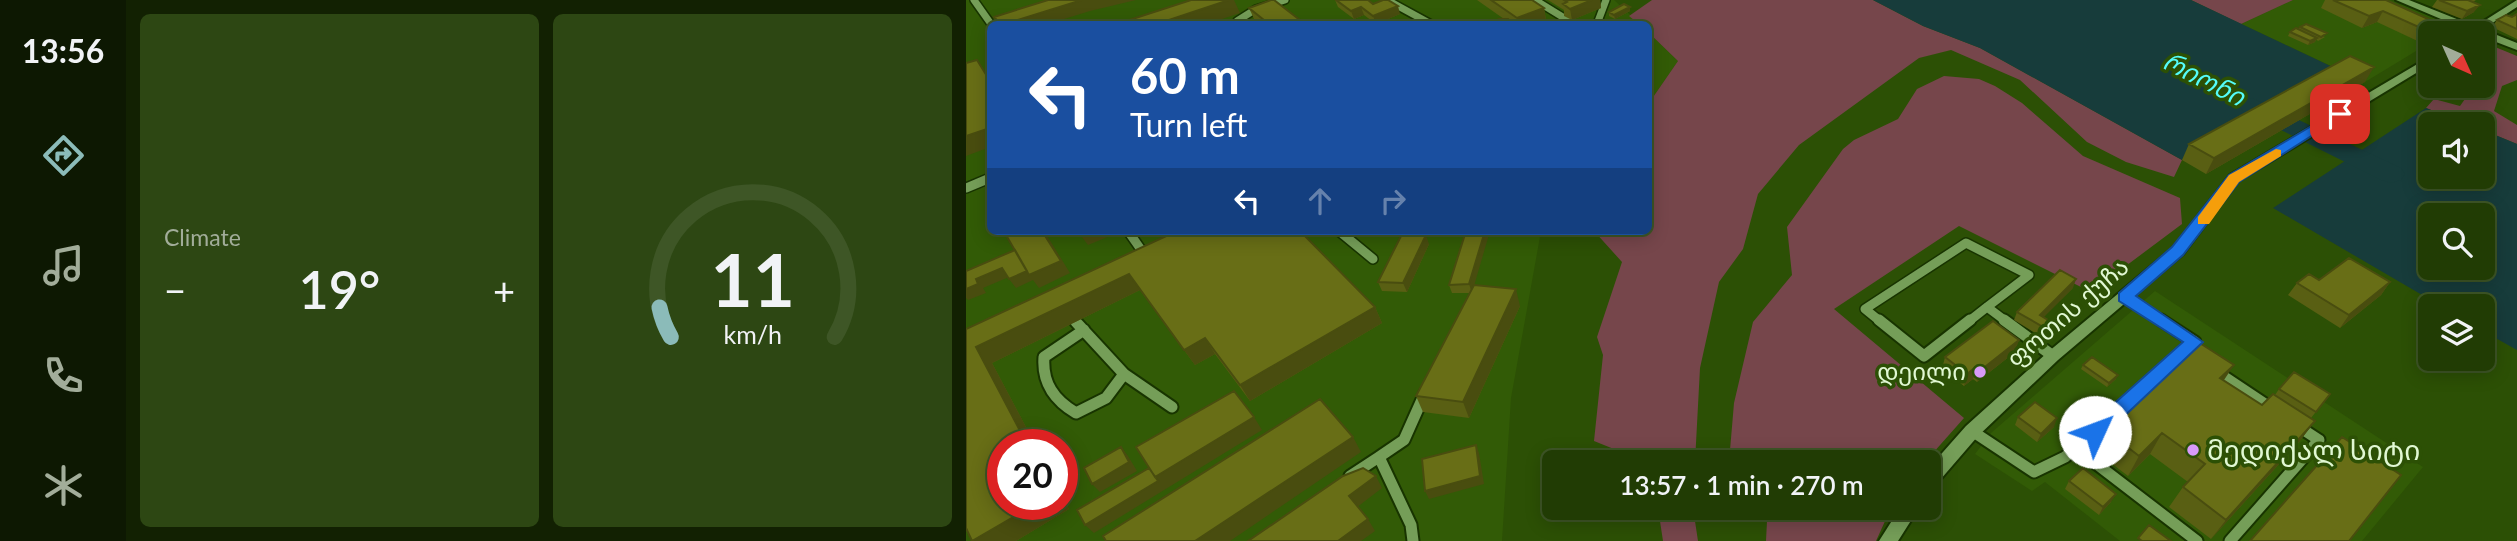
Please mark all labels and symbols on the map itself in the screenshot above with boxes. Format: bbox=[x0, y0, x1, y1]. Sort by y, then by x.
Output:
north arrow bbox=[2418, 21, 2496, 98]
water label: რიონი bbox=[2158, 44, 2252, 113]
pin bbox=[2310, 84, 2370, 144]
street label: ფოთის ქუჩა bbox=[2000, 251, 2134, 373]
place label: დეილი bbox=[1877, 356, 1966, 386]
marker: დეილი bbox=[1972, 364, 1988, 380]
position arrow bbox=[2058, 395, 2132, 469]
speed limit sign: 20 bbox=[987, 429, 1078, 520]
place label: მედიქალ სიტი bbox=[2207, 432, 2420, 467]
marker: მედიქალ სიტი bbox=[2185, 442, 2201, 458]

